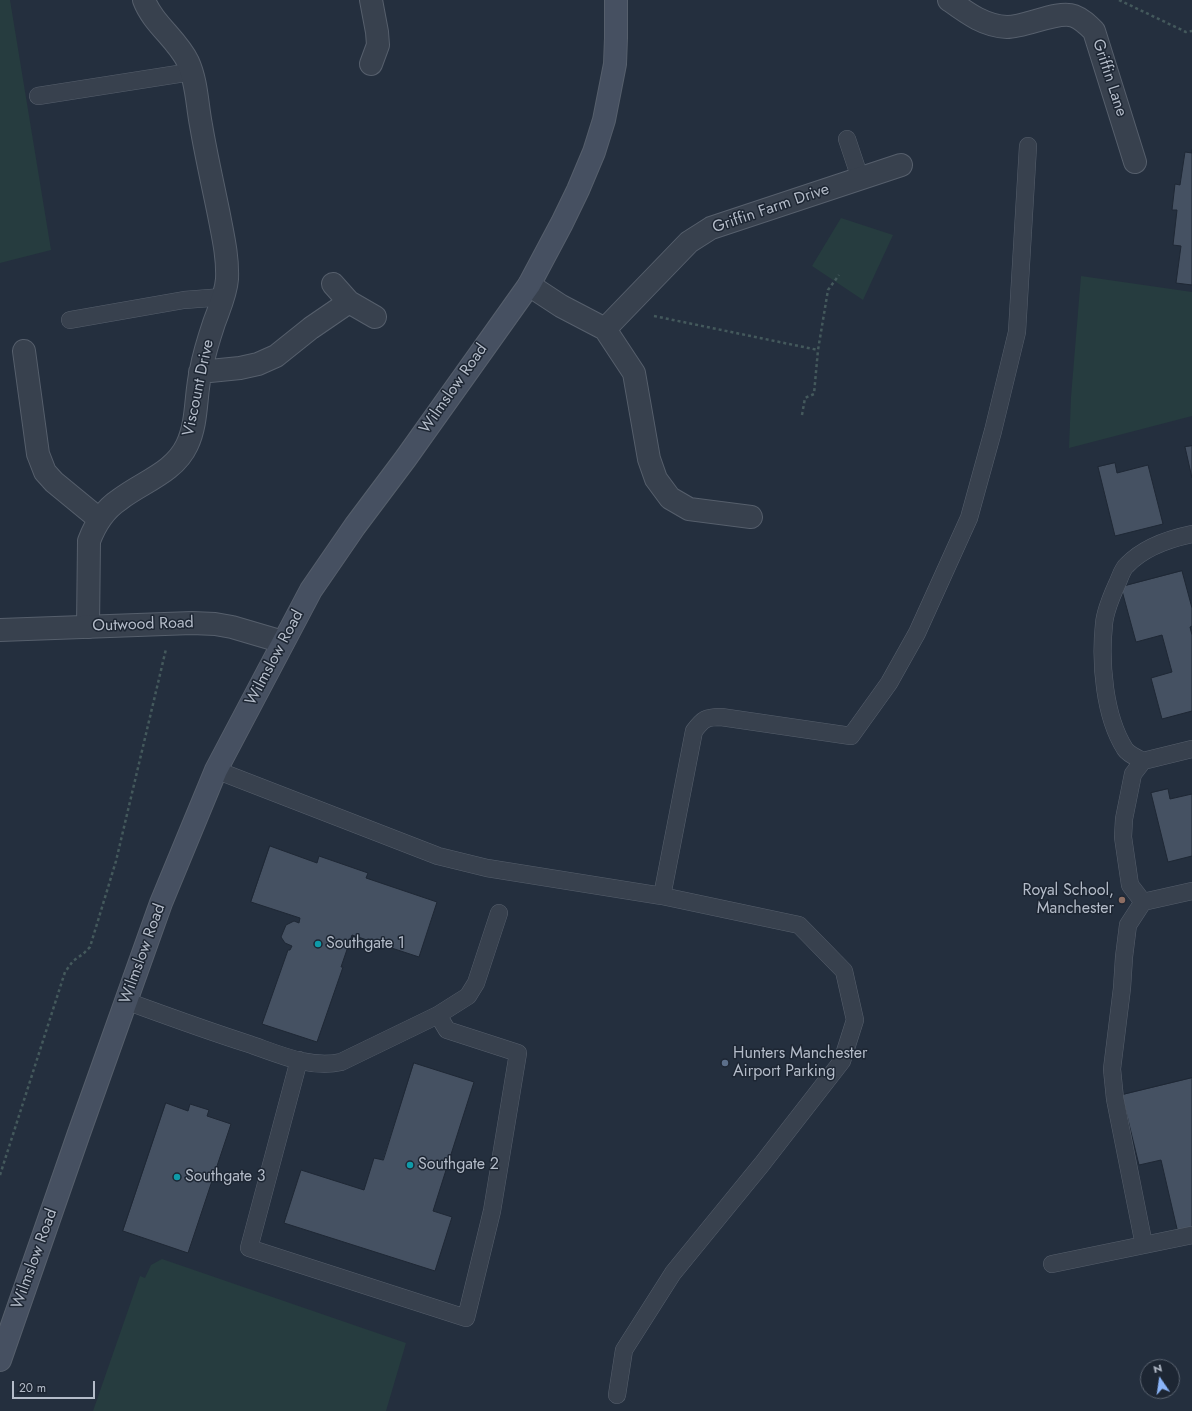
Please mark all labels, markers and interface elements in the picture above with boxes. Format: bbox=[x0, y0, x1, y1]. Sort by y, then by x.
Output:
street label: Griffin Lane bbox=[1087, 37, 1131, 119]
street label: Griffin Farm Drive bbox=[710, 180, 832, 238]
street label: Viscount Drive bbox=[179, 338, 219, 438]
street label: Wilmslow Road bbox=[416, 340, 492, 438]
street label: Wilmslow Road bbox=[242, 607, 308, 709]
street label: Outwood Road bbox=[92, 614, 194, 636]
place label: Royal School, Manchester bbox=[1022, 881, 1114, 919]
marker: Royal School, Manchester bbox=[1117, 895, 1127, 905]
street label: Wilmslow Road bbox=[116, 901, 170, 1007]
place label: Southgate 1 bbox=[326, 934, 405, 954]
marker: Southgate 1 bbox=[313, 939, 323, 949]
place label: Hunters Manchester Airport Parking bbox=[733, 1044, 867, 1082]
marker: Hunters Manchester Airport Parking bbox=[720, 1058, 730, 1068]
place label: Southgate 2 bbox=[418, 1155, 499, 1175]
marker: Southgate 2 bbox=[405, 1160, 415, 1170]
place label: Southgate 3 bbox=[185, 1167, 266, 1187]
marker: Southgate 3 bbox=[172, 1172, 182, 1182]
street label: Wilmslow Road bbox=[8, 1206, 62, 1312]
north arrow bbox=[1140, 1359, 1180, 1399]
text: N bbox=[1151, 1360, 1164, 1377]
scale bar bbox=[14, 1373, 97, 1399]
text: 20 m bbox=[19, 1379, 46, 1397]

